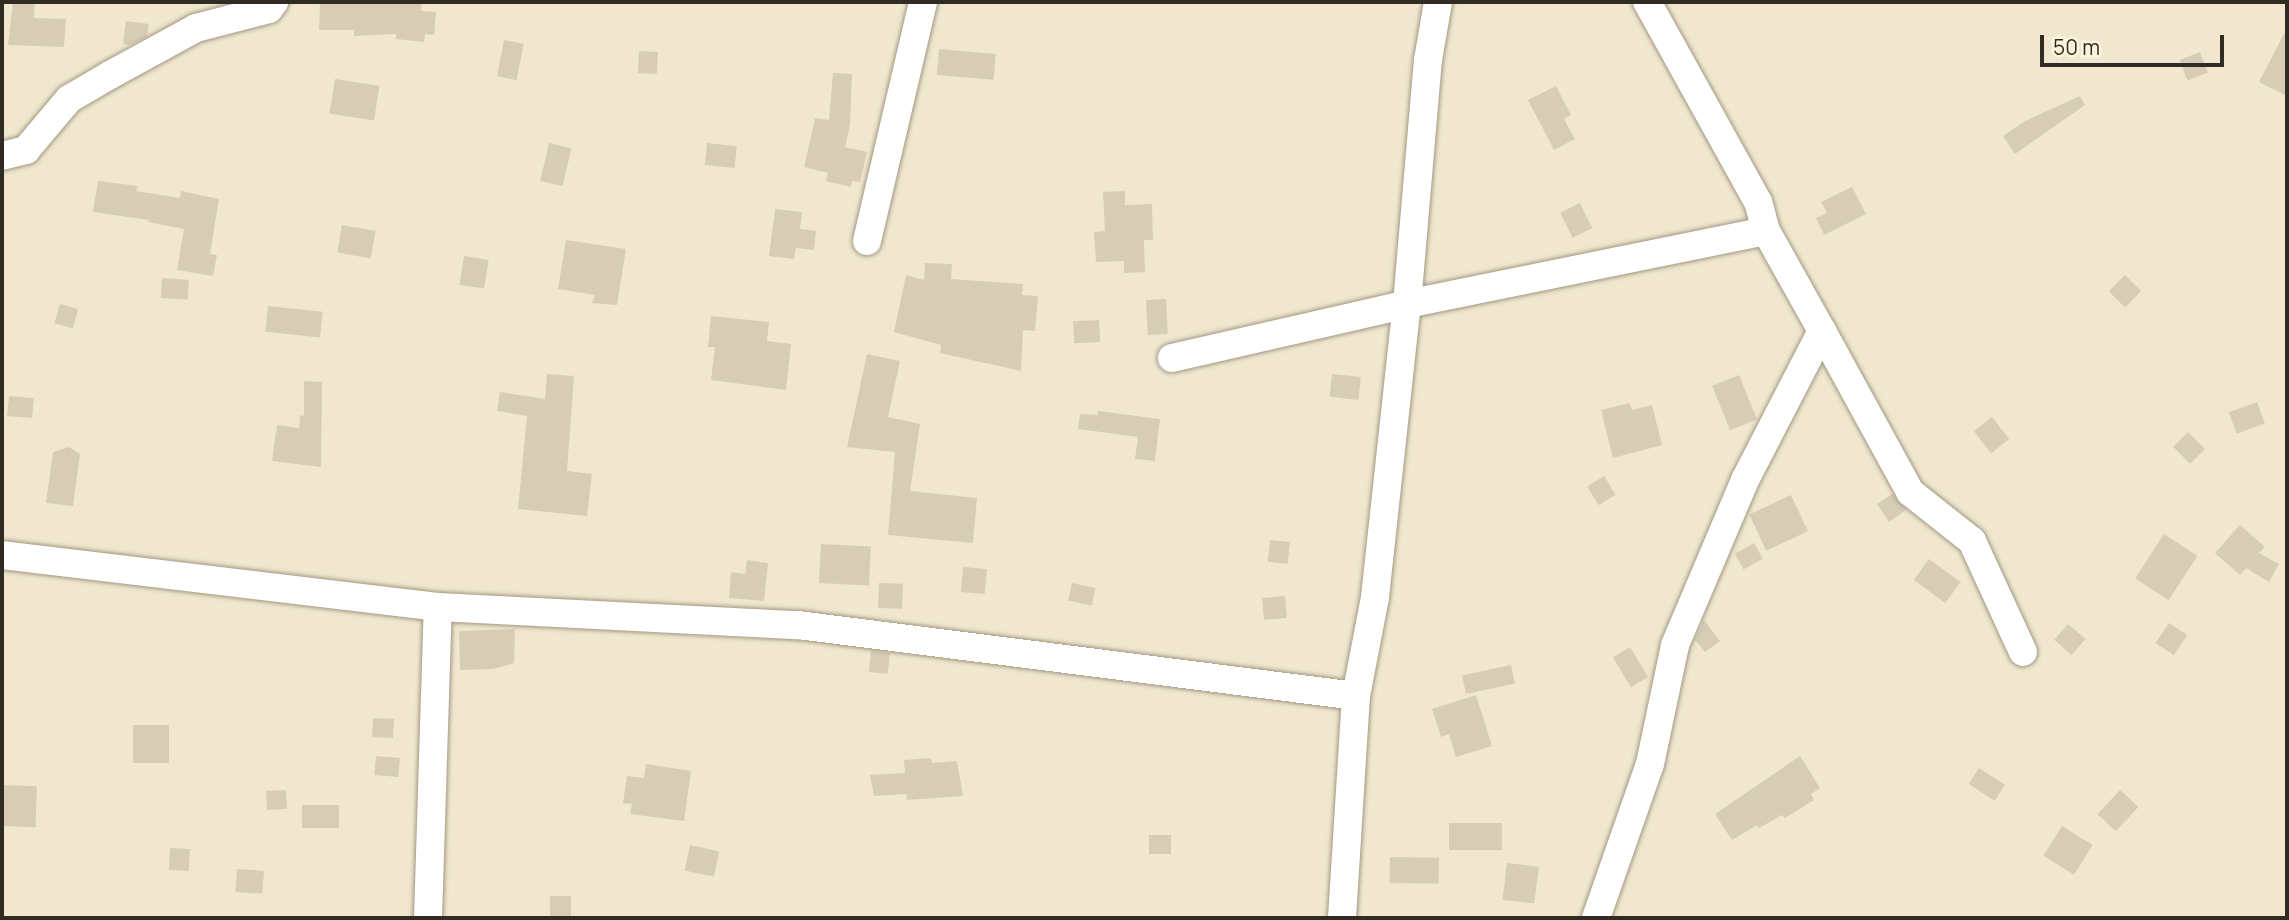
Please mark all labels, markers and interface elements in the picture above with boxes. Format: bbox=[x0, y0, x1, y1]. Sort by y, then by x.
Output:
scale bar bbox=[2044, 21, 2228, 65]
text: 50 m bbox=[2053, 33, 2100, 61]

